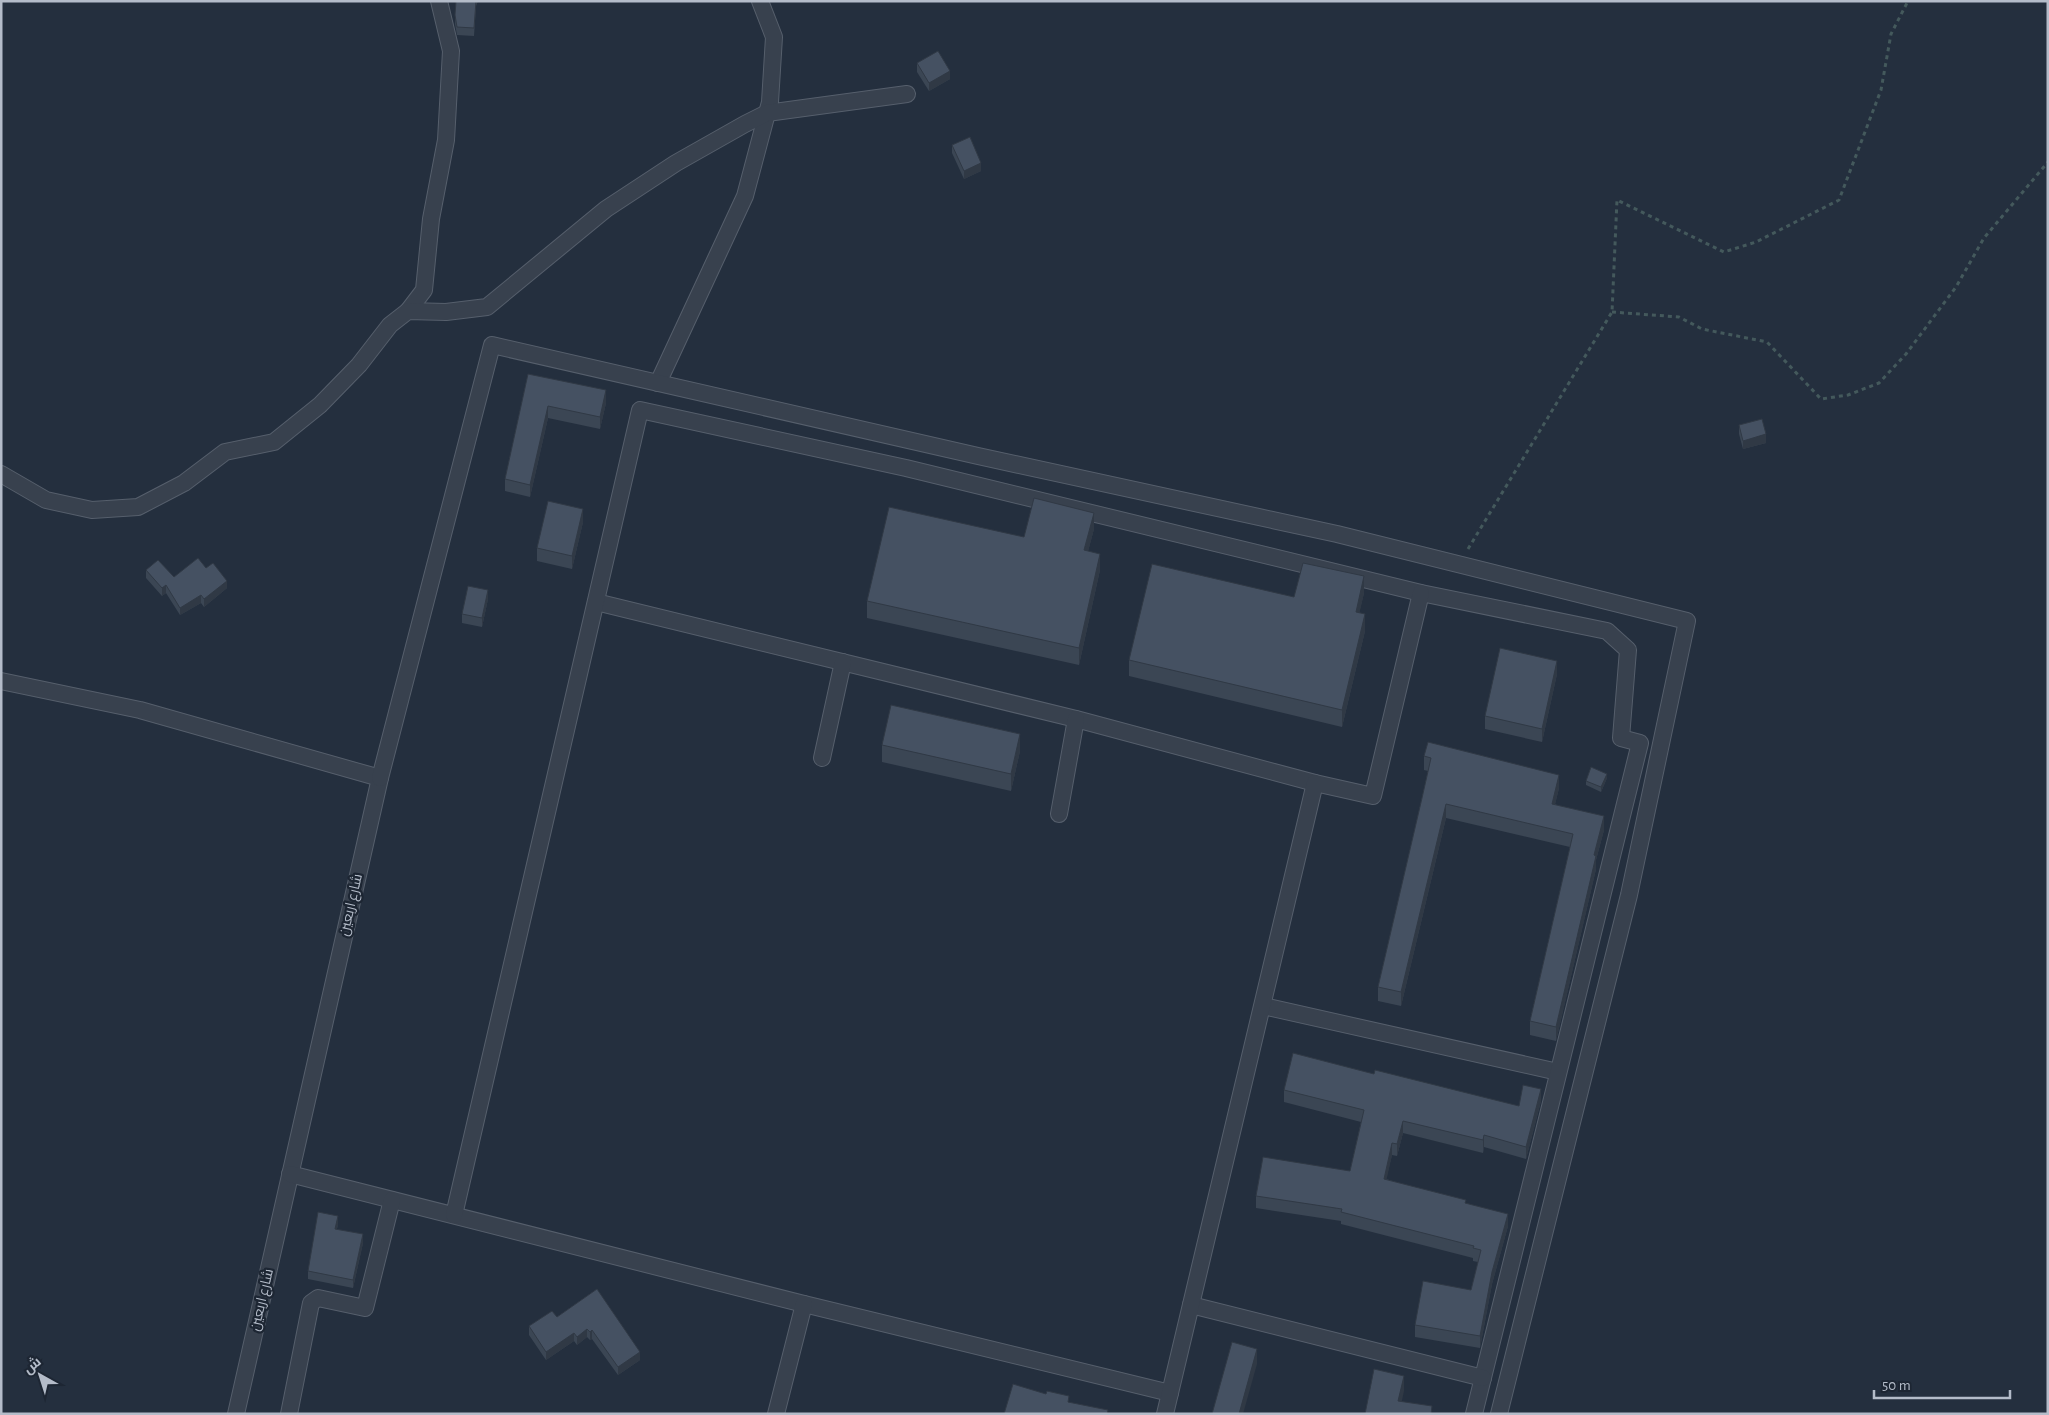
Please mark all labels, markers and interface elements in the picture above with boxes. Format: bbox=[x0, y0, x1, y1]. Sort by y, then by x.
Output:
street label: شارع اربعين bbox=[337, 873, 366, 938]
street label: شارع اربعين bbox=[248, 1268, 277, 1333]
north arrow bbox=[15, 1350, 65, 1400]
text: ش bbox=[20, 1353, 44, 1378]
scale bar bbox=[1874, 1368, 2010, 1400]
text: 50 m bbox=[1882, 1378, 1911, 1393]

